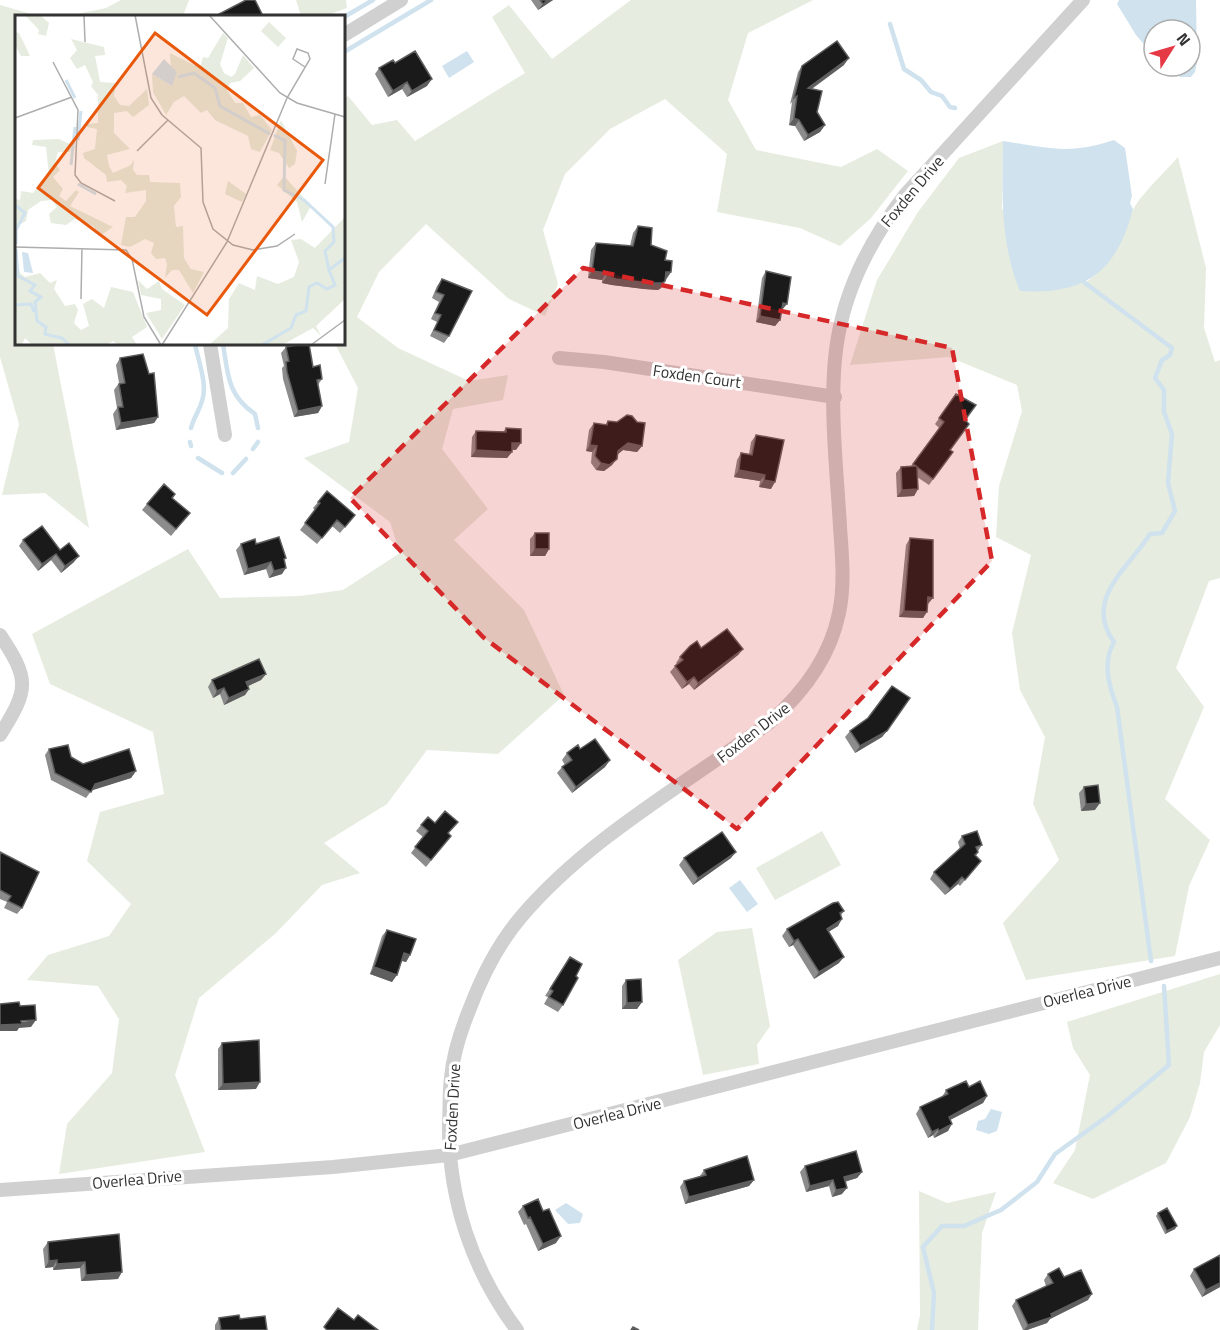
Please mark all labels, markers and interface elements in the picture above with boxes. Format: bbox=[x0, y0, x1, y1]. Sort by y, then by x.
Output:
inset map bbox=[15, 15, 345, 345]
north arrow bbox=[1142, 18, 1202, 78]
text: N bbox=[1171, 27, 1197, 51]
street label: Foxden Drive bbox=[875, 150, 949, 232]
street label: Foxden Court bbox=[651, 358, 743, 394]
street label: Foxden Drive bbox=[711, 696, 795, 768]
street label: Overlea Drive bbox=[1040, 968, 1134, 1014]
street label: Foxden Drive bbox=[438, 1063, 466, 1151]
street label: Overlea Drive bbox=[570, 1090, 664, 1136]
street label: Overlea Drive bbox=[91, 1163, 183, 1195]

